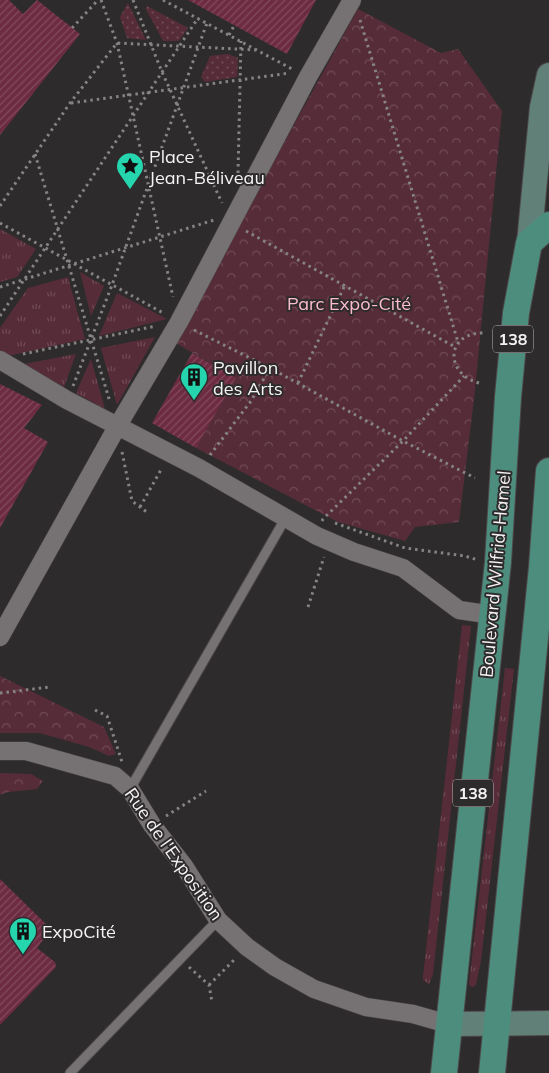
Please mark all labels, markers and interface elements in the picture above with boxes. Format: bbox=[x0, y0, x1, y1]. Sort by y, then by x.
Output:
place label: Place Jean-Béliveau bbox=[149, 145, 265, 189]
place icon: Place Jean-Béliveau bbox=[115, 151, 145, 190]
park label: Parc Expo-Cité bbox=[287, 292, 411, 315]
road number: 138 bbox=[493, 326, 533, 352]
place label: Pavillon des Arts bbox=[213, 356, 283, 400]
building icon: Pavillon des Arts bbox=[179, 362, 209, 401]
street label: Boulevard Wilfrid-Hamel bbox=[475, 470, 515, 678]
road number: 138 bbox=[453, 780, 493, 806]
street label: Rue de l'Exposition bbox=[120, 783, 228, 925]
building icon: ExpoCité bbox=[8, 916, 38, 955]
place label: ExpoCité bbox=[42, 920, 116, 943]

